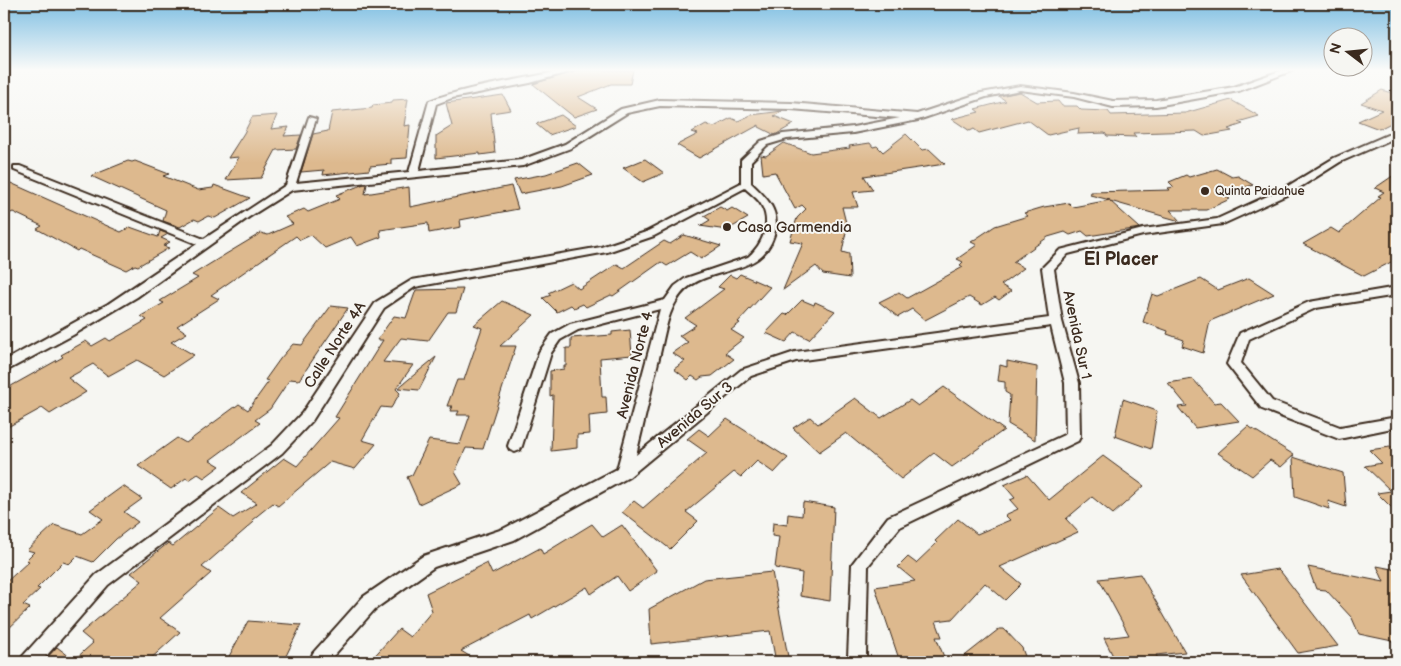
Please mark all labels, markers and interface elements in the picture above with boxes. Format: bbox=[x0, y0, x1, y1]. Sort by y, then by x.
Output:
north arrow bbox=[1324, 28, 1374, 78]
text: N bbox=[1326, 41, 1346, 56]
place label: Quinta Paidahue bbox=[1215, 184, 1305, 199]
marker: Quinta Paidahue bbox=[1199, 185, 1211, 197]
place label: Casa Garmendia bbox=[737, 218, 852, 237]
marker: Casa Garmendia bbox=[721, 221, 733, 233]
district label: El Placer bbox=[1084, 249, 1159, 270]
street label: Avenida Sur 1 bbox=[1058, 289, 1096, 381]
street label: Calle Norte 4A bbox=[300, 297, 371, 392]
street label: Avenida Norte 4 bbox=[613, 310, 657, 420]
street label: Avenida Sur 3 bbox=[653, 378, 737, 452]

